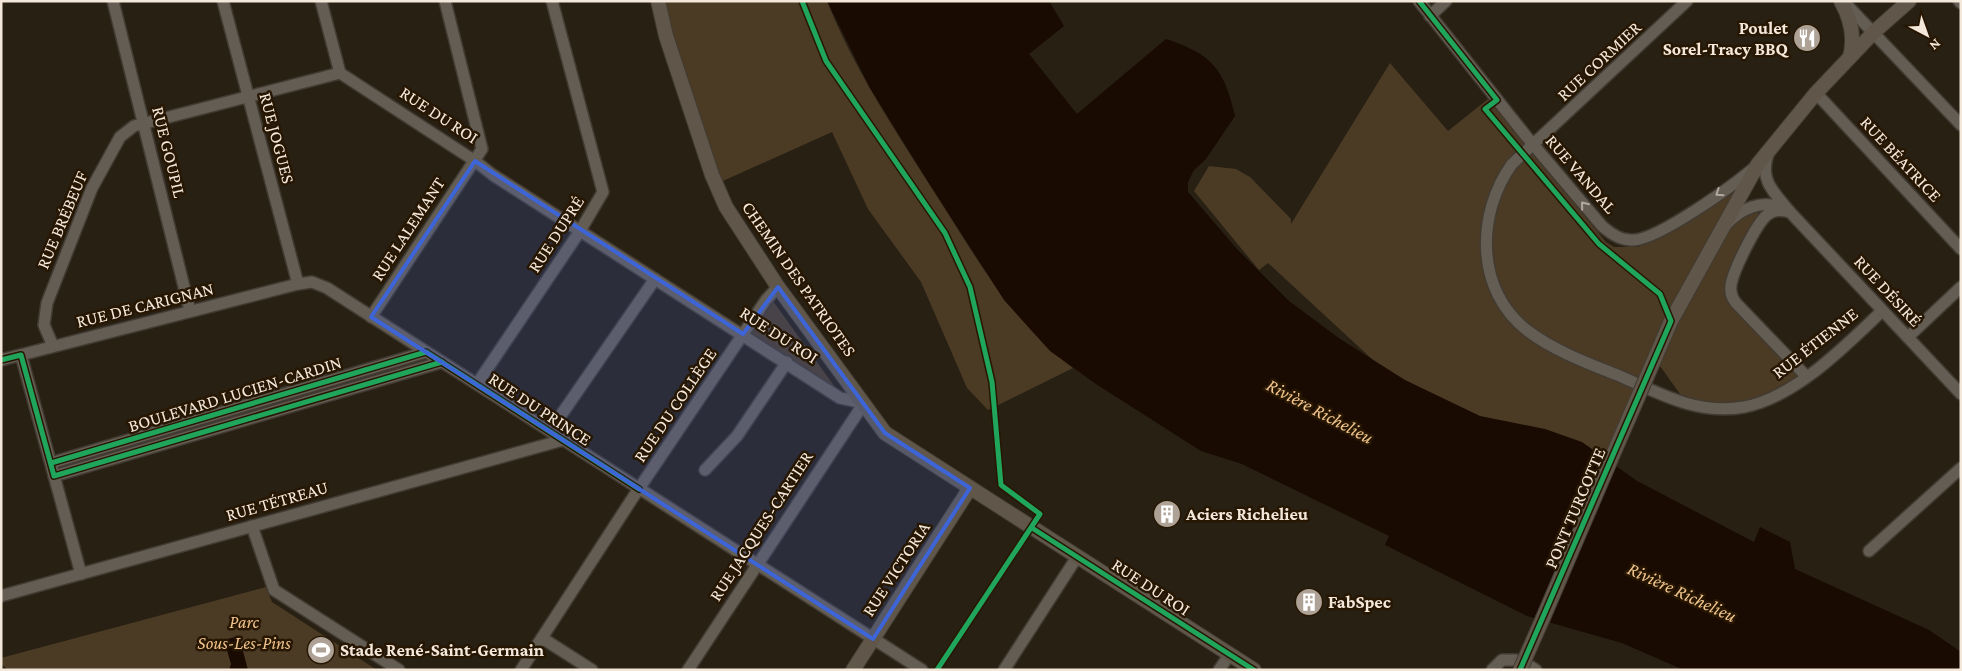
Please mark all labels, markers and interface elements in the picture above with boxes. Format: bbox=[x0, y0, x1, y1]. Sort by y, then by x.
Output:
north arrow bbox=[1902, 10, 1952, 60]
street label: RUE CORMIER bbox=[1553, 16, 1646, 105]
place label: Poulet Sorel-Tracy BBQ bbox=[1663, 18, 1790, 59]
restaurant icon: Poulet Sorel-Tracy BBQ bbox=[1792, 23, 1822, 53]
text: N bbox=[1926, 36, 1944, 54]
street label: RUE DU ROI bbox=[396, 82, 482, 148]
street label: RUE JOGUES bbox=[255, 90, 299, 186]
street label: RUE GOUPIL bbox=[148, 104, 190, 200]
street label: RUE BÉATRICE bbox=[1856, 112, 1946, 206]
street label: RUE VANDAL bbox=[1542, 131, 1620, 217]
street label: RUE BRÉBEUF bbox=[32, 168, 92, 272]
street label: RUE LALEMANT bbox=[367, 173, 449, 284]
one-way arrow bbox=[1715, 187, 1725, 196]
street label: RUE DUPRÉ bbox=[524, 192, 588, 276]
street label: CHEMIN DES PATRIOTES bbox=[738, 198, 860, 360]
one-way arrow bbox=[1581, 201, 1590, 210]
street label: RUE DÉSIRÉ bbox=[1850, 251, 1926, 331]
street label: RUE DE CARIGNAN bbox=[74, 278, 216, 332]
street label: RUE DU ROI bbox=[736, 302, 822, 368]
street label: RUE ÉTIENNE bbox=[1768, 303, 1862, 383]
street label: RUE DU COLLÈGE bbox=[630, 344, 721, 466]
street label: BOULEVARD LUCIEN-CARDIN bbox=[126, 352, 344, 436]
street label: RUE DU PRINCE bbox=[485, 368, 595, 450]
water label: Rivière Richelieu bbox=[1263, 374, 1377, 448]
street label: PONT TURCOTTE bbox=[1541, 444, 1610, 571]
street label: RUE JACQUES-CARTIER bbox=[705, 447, 817, 605]
street label: RUE TÉTREAU bbox=[224, 477, 330, 525]
building icon: Aciers Richelieu bbox=[1152, 499, 1182, 529]
place label: Aciers Richelieu bbox=[1185, 504, 1309, 524]
street label: RUE VICTORIA bbox=[858, 518, 934, 620]
street label: RUE DU ROI bbox=[1108, 554, 1194, 620]
water label: Rivière Richelieu bbox=[1624, 558, 1740, 627]
building icon: FabSpec bbox=[1294, 587, 1324, 617]
place label: FabSpec bbox=[1328, 592, 1391, 612]
park label: Parc Sous-Les-Pins bbox=[197, 612, 291, 653]
sports icon: Stade René-Saint-Germain bbox=[306, 635, 336, 665]
place label: Stade René-Saint-Germain bbox=[340, 640, 545, 660]

